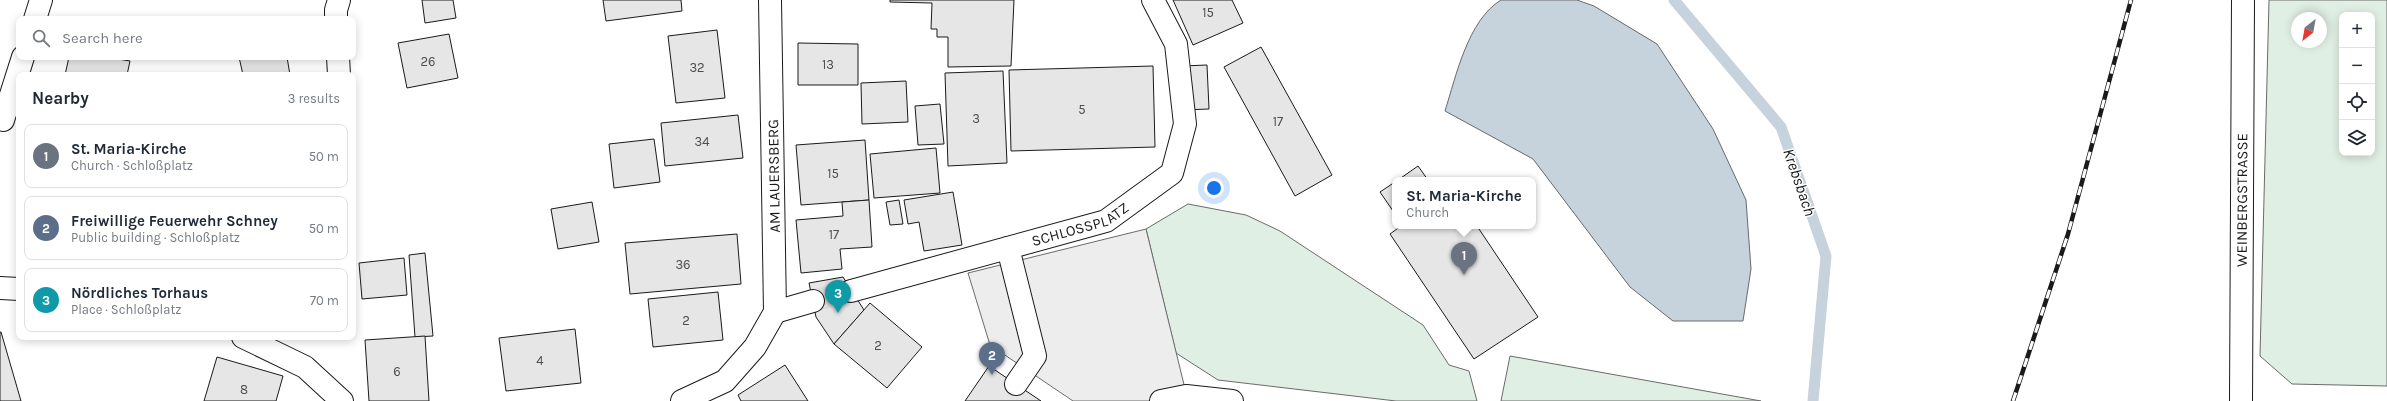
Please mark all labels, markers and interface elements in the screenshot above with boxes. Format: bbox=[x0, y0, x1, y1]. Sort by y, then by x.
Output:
house number: 15 bbox=[1202, 5, 1214, 20]
north arrow bbox=[2291, 12, 2327, 48]
map controls bbox=[2339, 12, 2375, 156]
button: + bbox=[2339, 12, 2375, 48]
search box bbox=[16, 16, 356, 60]
icon: search bbox=[30, 27, 52, 49]
text: Search here bbox=[62, 29, 143, 47]
button: − bbox=[2339, 48, 2375, 84]
house number: 26 bbox=[421, 54, 435, 69]
house number: 13 bbox=[822, 57, 834, 72]
house number: 32 bbox=[689, 60, 705, 75]
button: locate bbox=[2339, 84, 2375, 120]
text: Nearby bbox=[32, 88, 89, 108]
text: 3 results bbox=[288, 91, 340, 106]
house number: 5 bbox=[1078, 102, 1086, 117]
house number: 3 bbox=[972, 111, 980, 126]
house number: 17 bbox=[1273, 114, 1283, 129]
street label: AM LAUERSBERG bbox=[764, 119, 784, 233]
button: layers bbox=[2339, 120, 2375, 156]
street label: WEINBERGSTRASSE bbox=[2233, 133, 2251, 267]
house number: 34 bbox=[695, 134, 709, 149]
text: St. Maria-Kirche bbox=[71, 140, 186, 158]
water label: Krebsbach bbox=[1779, 146, 1820, 218]
text: 1 bbox=[44, 149, 48, 164]
text: 50 m bbox=[309, 149, 339, 164]
text: Church · Schloßplatz bbox=[71, 158, 193, 173]
house number: 15 bbox=[827, 166, 839, 181]
popup bbox=[1392, 177, 1536, 229]
your location bbox=[1204, 178, 1224, 198]
text: St. Maria-Kirche bbox=[1406, 187, 1522, 205]
street label: SCHLOSSPLATZ bbox=[1029, 198, 1132, 250]
text: Church bbox=[1406, 205, 1449, 220]
text: Freiwillige Feuerwehr Schney bbox=[71, 212, 278, 230]
text: 2 bbox=[42, 221, 50, 236]
text: 50 m bbox=[309, 221, 339, 236]
house number: 17 bbox=[829, 227, 839, 242]
text: Public building · Schloßplatz bbox=[71, 230, 240, 245]
pin: 1 bbox=[1451, 242, 1477, 275]
house number: 36 bbox=[675, 257, 691, 272]
pin: 3 bbox=[825, 280, 851, 313]
text: Nördliches Torhaus bbox=[71, 284, 208, 302]
text: 3 bbox=[42, 293, 50, 308]
text: 70 m bbox=[310, 293, 339, 308]
text: Place · Schloßplatz bbox=[71, 302, 181, 317]
house number: 2 bbox=[682, 313, 690, 328]
house number: 2 bbox=[874, 338, 882, 353]
pin: 2 bbox=[979, 342, 1005, 375]
house number: 4 bbox=[536, 353, 544, 368]
house number: 6 bbox=[393, 364, 401, 379]
house number: 8 bbox=[240, 382, 248, 397]

